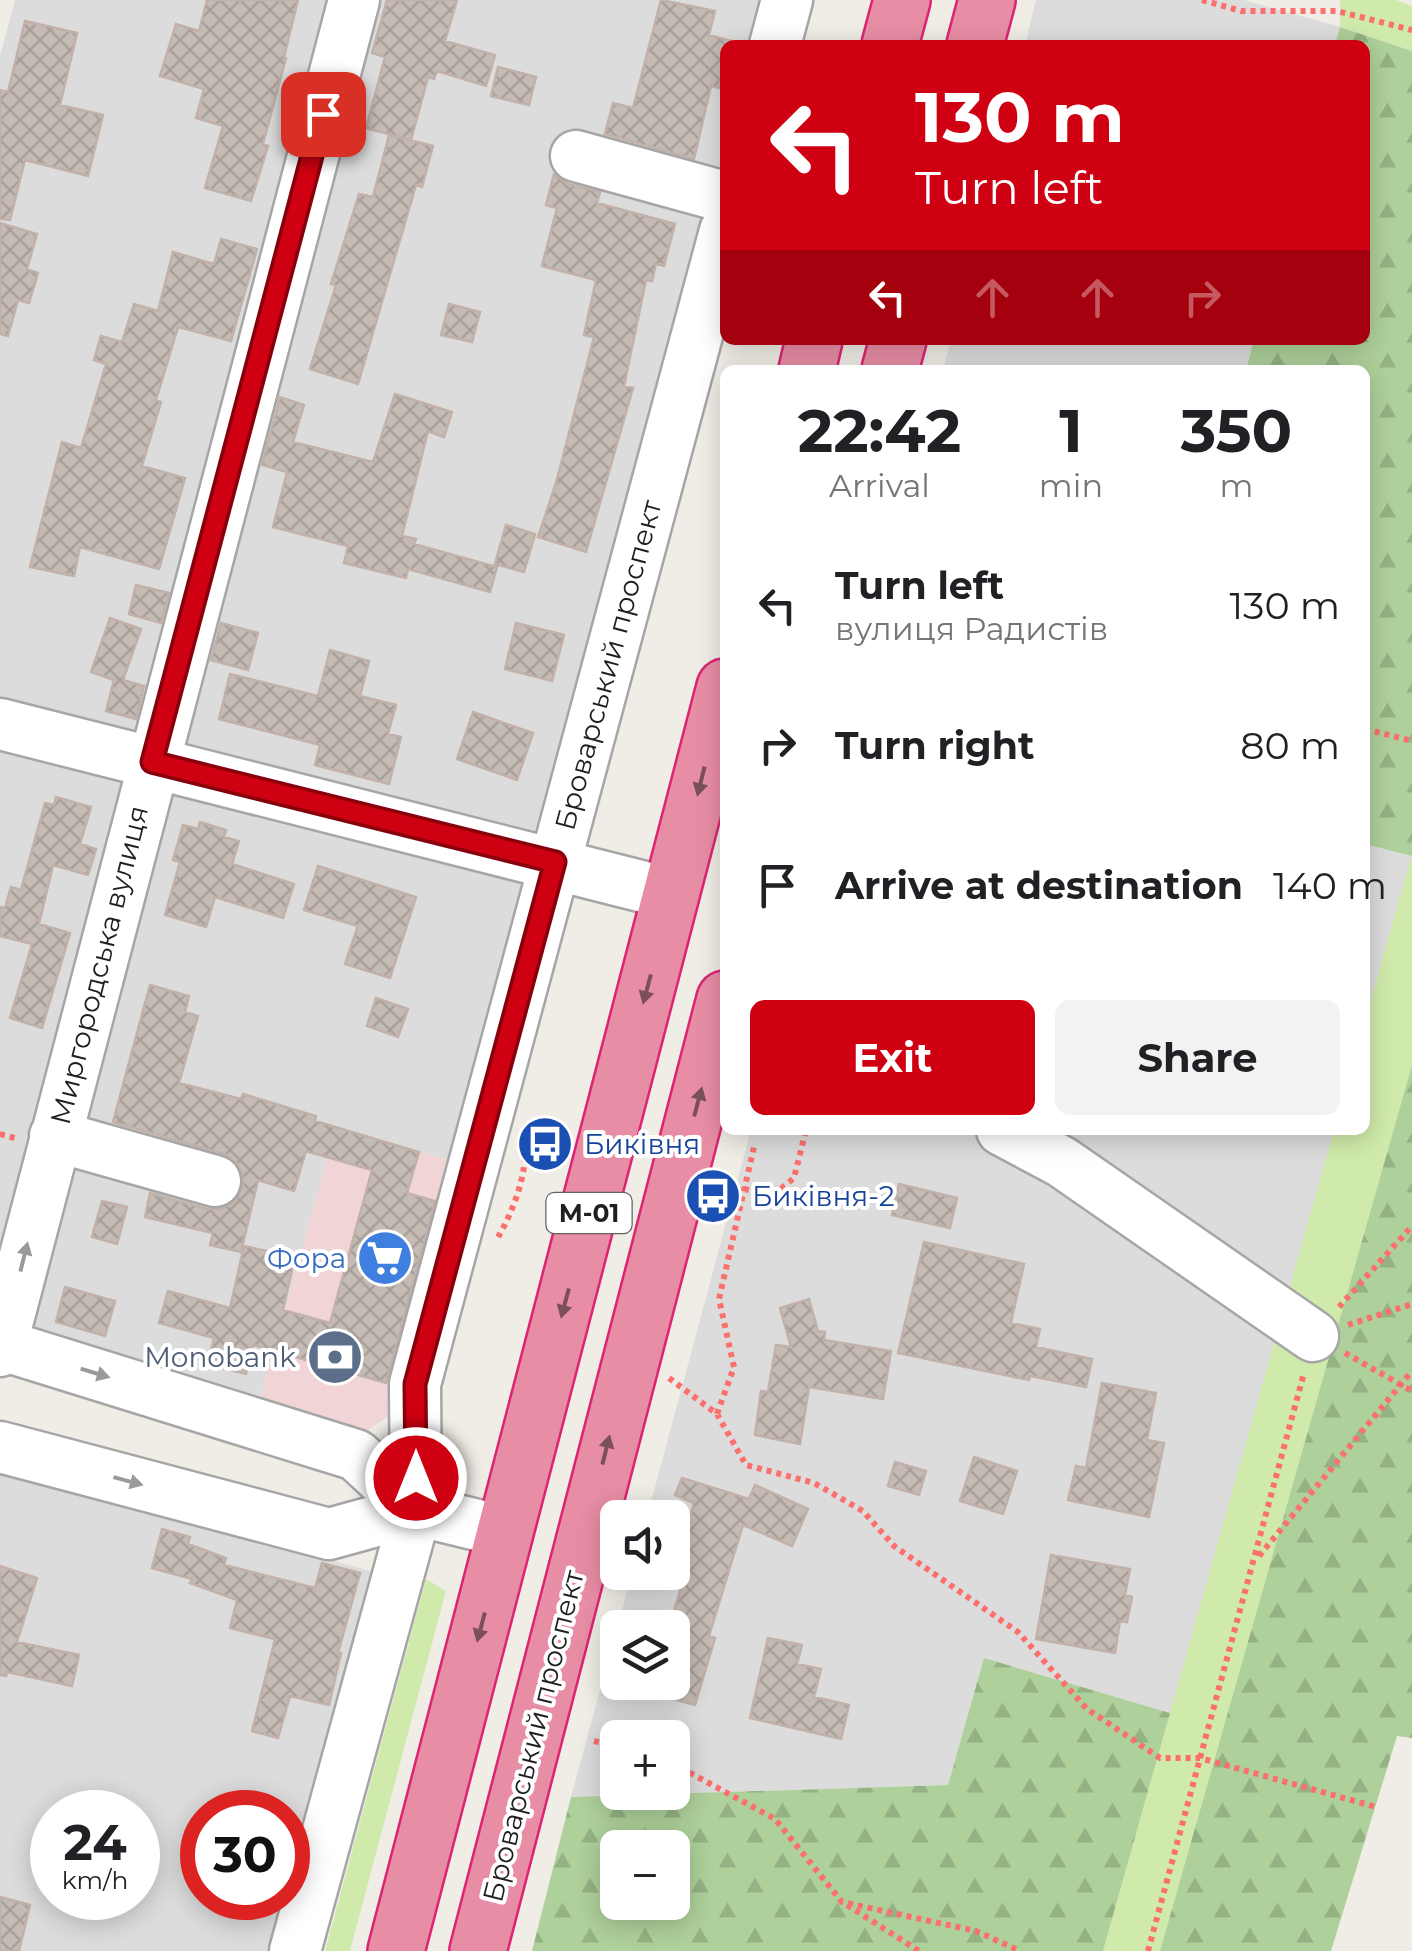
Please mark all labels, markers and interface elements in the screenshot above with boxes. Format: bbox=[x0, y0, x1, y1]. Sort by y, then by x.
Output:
pin bbox=[281, 72, 366, 157]
text: 130 m bbox=[915, 74, 1125, 160]
icon: left bbox=[750, 80, 880, 210]
icon: arrive bbox=[296, 87, 351, 142]
text: Turn left bbox=[915, 160, 1103, 215]
icon: left bbox=[860, 270, 915, 325]
icon: ahead bbox=[965, 270, 1020, 325]
icon: ahead bbox=[1070, 270, 1125, 325]
icon: right bbox=[1175, 270, 1230, 325]
text: 22:42 bbox=[798, 394, 961, 467]
text: 1 bbox=[1059, 394, 1083, 467]
text: 350 bbox=[1181, 394, 1292, 467]
text: Arrival bbox=[829, 466, 930, 505]
text: min bbox=[1039, 466, 1103, 505]
text: m bbox=[1220, 466, 1253, 505]
street label: Броварський проспект bbox=[548, 495, 669, 834]
text: Turn left bbox=[835, 562, 1004, 609]
icon: left bbox=[750, 578, 805, 633]
text: 130 m bbox=[1229, 582, 1340, 629]
text: вулиця Радистів bbox=[835, 609, 1108, 648]
icon: right bbox=[750, 718, 805, 773]
text: Turn right bbox=[835, 722, 1034, 769]
text: 80 m bbox=[1240, 722, 1340, 769]
one-way arrow bbox=[692, 766, 708, 797]
street label: Миргородська вулиця bbox=[43, 802, 155, 1128]
icon: arrive bbox=[750, 858, 805, 913]
text: Arrive at destination bbox=[835, 862, 1243, 909]
text: 140 m bbox=[1273, 862, 1387, 909]
one-way arrow bbox=[639, 973, 655, 1004]
button: Exit bbox=[750, 1000, 1035, 1115]
button: Share bbox=[1055, 1000, 1340, 1115]
one-way arrow bbox=[690, 1086, 706, 1117]
bus stop icon: Бикiвня bbox=[515, 1114, 575, 1174]
place label: Бикiвня bbox=[584, 1127, 700, 1161]
bus stop icon: Бикiвня-2 bbox=[683, 1166, 743, 1226]
place label: Бикiвня-2 bbox=[752, 1179, 895, 1213]
road number: М-01 bbox=[546, 1193, 632, 1233]
supermarket icon: Фора bbox=[355, 1228, 415, 1288]
one-way arrow bbox=[17, 1241, 33, 1272]
place label: Фора bbox=[267, 1241, 346, 1275]
one-way arrow bbox=[557, 1288, 573, 1319]
bank icon: Monobank bbox=[305, 1327, 365, 1387]
place label: Monobank bbox=[144, 1340, 296, 1374]
one-way arrow bbox=[80, 1367, 110, 1382]
position arrow bbox=[364, 1426, 468, 1530]
one-way arrow bbox=[599, 1434, 615, 1465]
one-way arrow bbox=[113, 1473, 144, 1489]
map controls bbox=[600, 1500, 690, 1920]
button: sound bbox=[600, 1500, 690, 1590]
street label: Броварський проспект bbox=[475, 1566, 591, 1905]
button: layers bbox=[600, 1610, 690, 1700]
one-way arrow bbox=[473, 1612, 489, 1643]
button: + bbox=[600, 1720, 690, 1810]
speed limit sign: 30 bbox=[180, 1790, 310, 1920]
text: 24 bbox=[63, 1812, 127, 1873]
button: − bbox=[600, 1830, 690, 1920]
text: km/h bbox=[62, 1865, 128, 1895]

